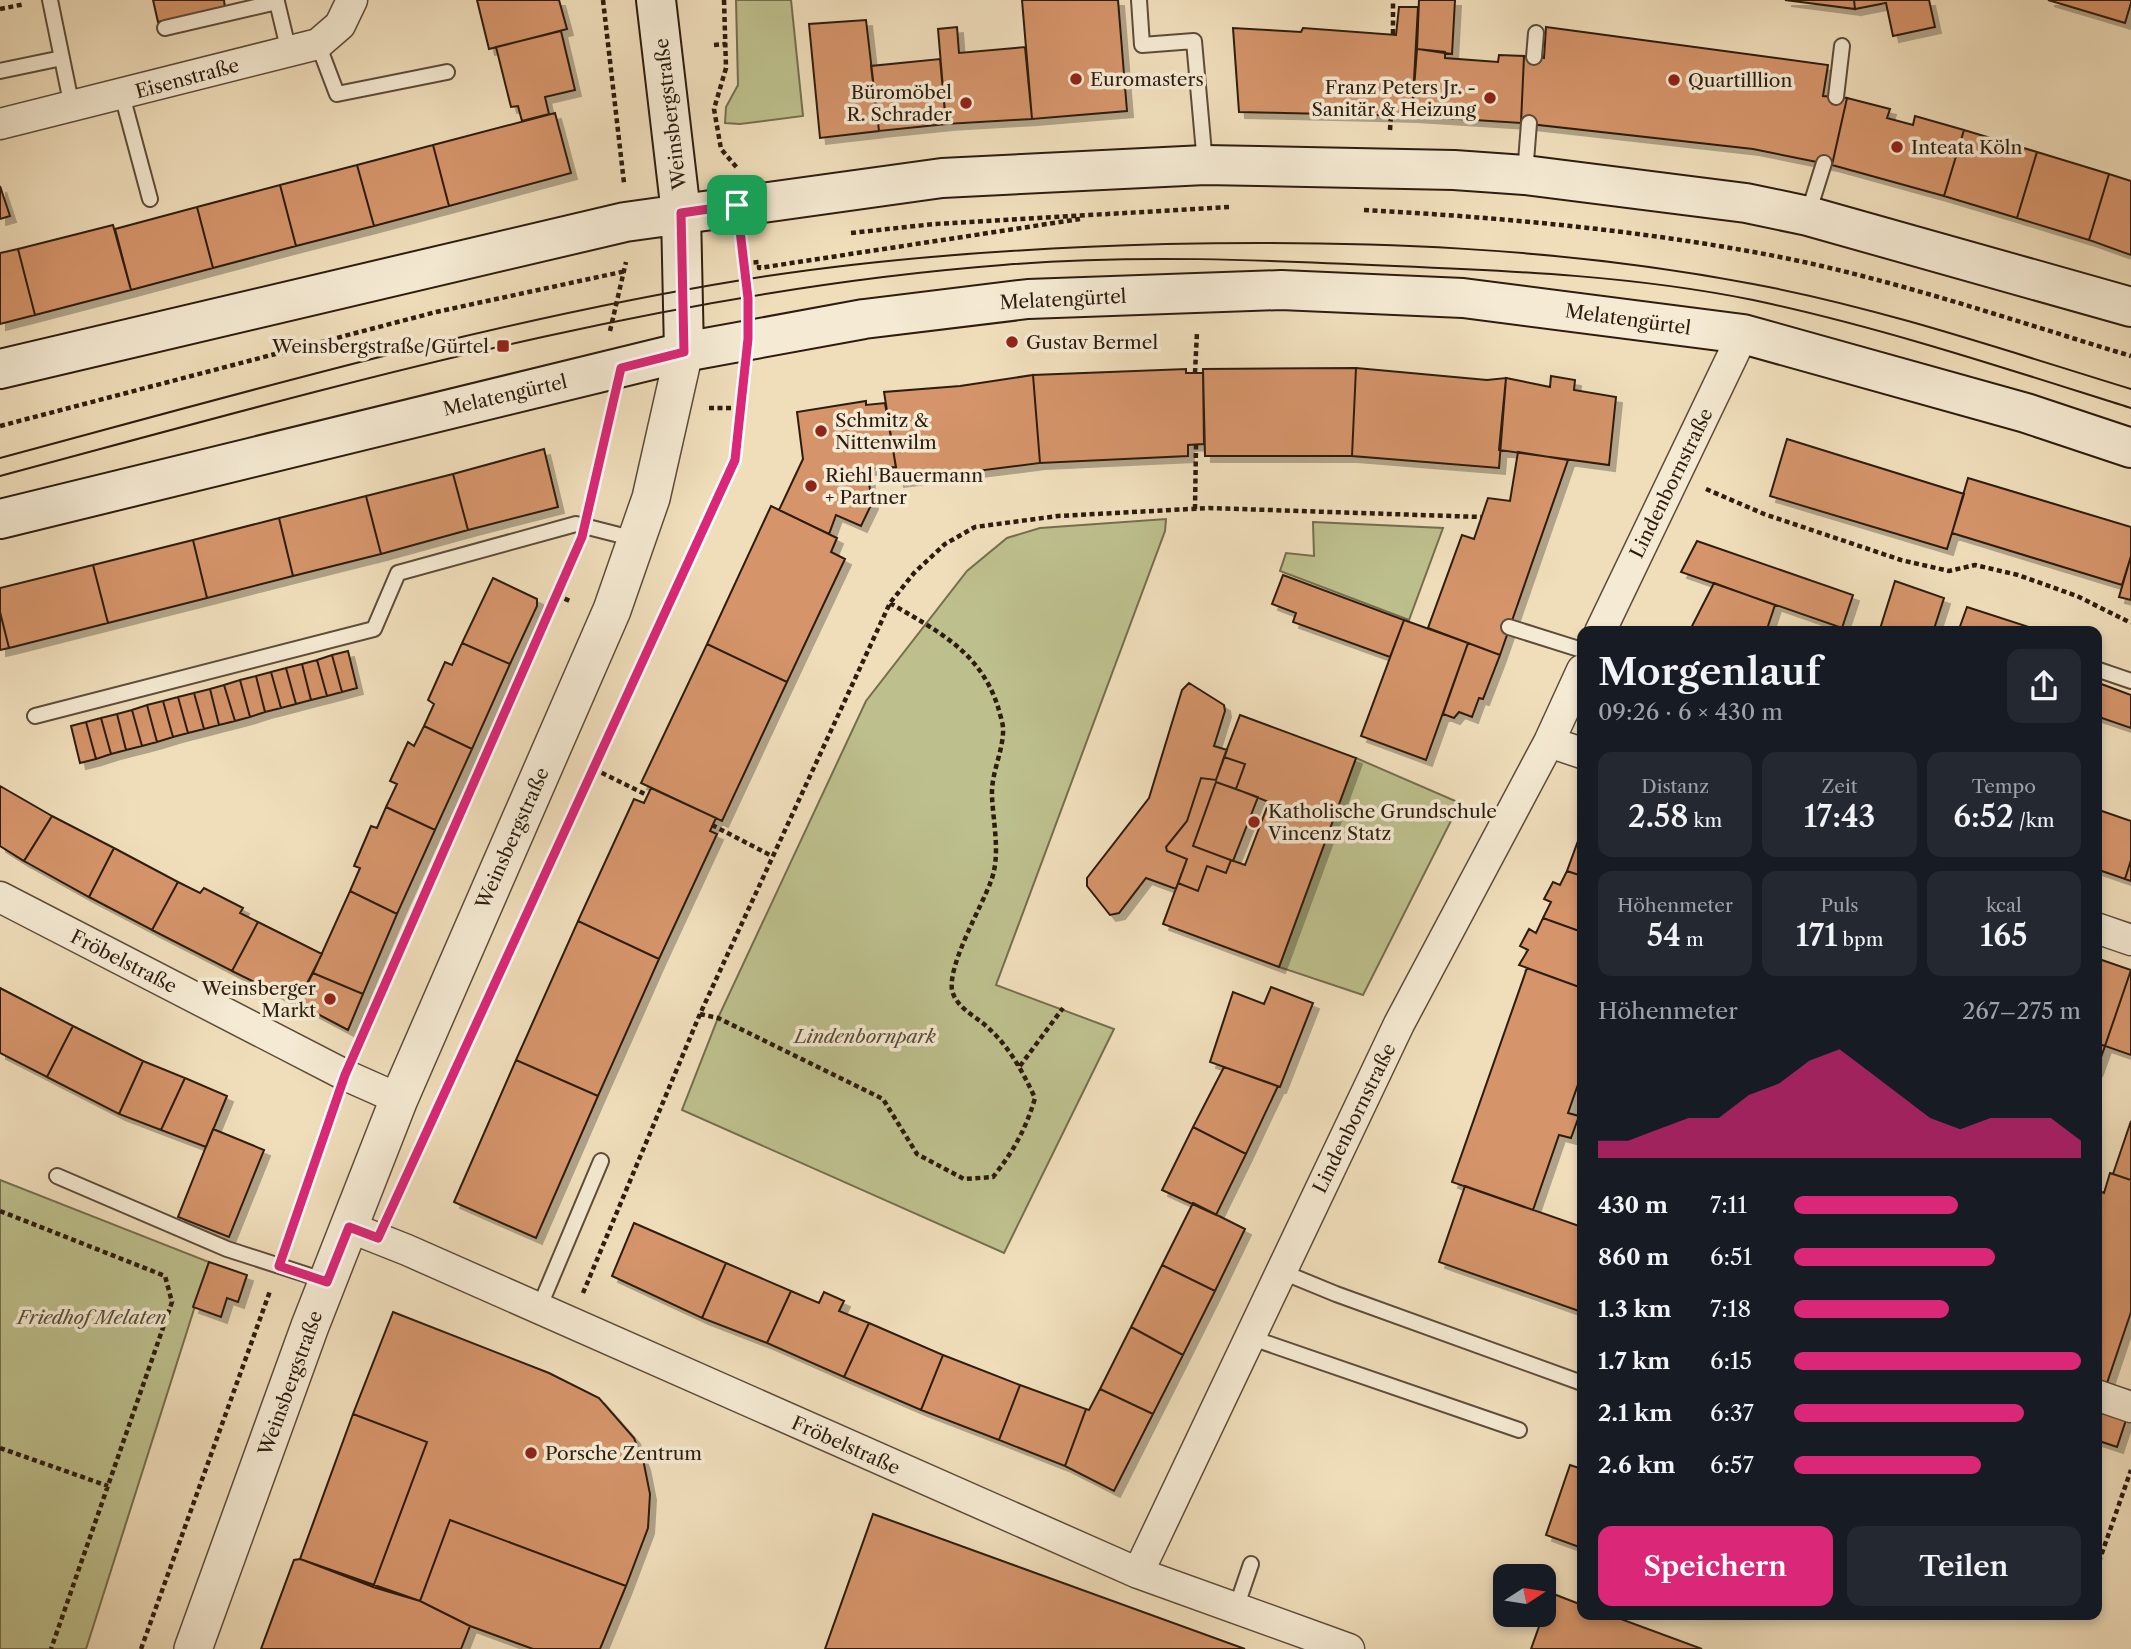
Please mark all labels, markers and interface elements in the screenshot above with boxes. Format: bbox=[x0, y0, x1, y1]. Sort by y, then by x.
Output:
street label: Weinsbergstraße bbox=[650, 37, 691, 192]
street label: Eisenstraße bbox=[133, 54, 241, 103]
place label: Euromasters bbox=[1090, 68, 1204, 91]
place label: Quartilllion bbox=[1688, 69, 1792, 92]
marker: Euromasters bbox=[1068, 71, 1084, 87]
marker: Quartilllion bbox=[1666, 72, 1682, 88]
place label: Franz Peters Jr. - Sanitär & Heizung bbox=[1312, 76, 1477, 121]
place label: Büromöbel R. Schrader bbox=[847, 81, 952, 126]
marker: Franz Peters Jr. - Sanitär & Heizung bbox=[1482, 90, 1498, 106]
marker: Büromöbel R. Schrader bbox=[958, 95, 974, 111]
place label: Inteata Köln bbox=[1911, 136, 2022, 159]
marker: Inteata Köln bbox=[1889, 139, 1905, 155]
pin bbox=[707, 175, 767, 235]
icon: arrive bbox=[718, 186, 756, 224]
street label: Melatengürtel bbox=[999, 285, 1127, 314]
street label: Melatengürtel bbox=[1564, 299, 1693, 340]
place label: Gustav Bermel bbox=[1026, 331, 1158, 354]
marker: Gustav Bermel bbox=[1004, 334, 1020, 350]
place label: Weinsbergstraße/Gürtel bbox=[271, 335, 489, 358]
marker: Weinsbergstraße/Gürtel bbox=[495, 338, 511, 354]
street label: Melatengürtel bbox=[441, 370, 570, 421]
street label: Lindenbornstraße bbox=[1625, 405, 1718, 562]
place label: Schmitz & Nittenwilm bbox=[835, 409, 937, 454]
marker: Schmitz & Nittenwilm bbox=[813, 423, 829, 439]
place label: Riehl Bauermann + Partner bbox=[825, 464, 983, 509]
marker: Riehl Bauermann + Partner bbox=[803, 478, 819, 494]
text: Morgenlauf bbox=[1598, 648, 1821, 695]
button: share bbox=[2007, 649, 2081, 723]
text: 09:26 · 6 × 430 m bbox=[1598, 698, 1783, 726]
street label: Weinsbergstraße bbox=[471, 764, 554, 913]
text: Distanz bbox=[1641, 775, 1709, 798]
text: Zeit bbox=[1821, 775, 1857, 798]
text: Tempo bbox=[1972, 775, 2036, 798]
text: 2.58 bbox=[1628, 798, 1689, 835]
text: 17:43 bbox=[1804, 798, 1875, 835]
text: 6:52 bbox=[1953, 798, 2014, 835]
place label: Katholische Grundschule Vincenz Statz bbox=[1267, 800, 1497, 845]
text: km bbox=[1689, 809, 1722, 832]
text: /km bbox=[2014, 809, 2054, 832]
marker: Katholische Grundschule Vincenz Statz bbox=[1246, 814, 1262, 830]
text: Höhenmeter bbox=[1617, 894, 1733, 917]
text: Puls bbox=[1820, 894, 1859, 917]
text: kcal bbox=[1986, 894, 2022, 917]
text: 54 bbox=[1647, 917, 1681, 954]
text: 171 bbox=[1796, 917, 1837, 954]
text: 165 bbox=[1980, 917, 2028, 954]
street label: Fröbelstraße bbox=[67, 925, 181, 998]
text: m bbox=[1681, 928, 1704, 951]
text: bpm bbox=[1837, 928, 1883, 951]
place label: Weinsberger Markt bbox=[201, 977, 316, 1022]
marker: Weinsberger Markt bbox=[322, 991, 338, 1007]
text: Höhenmeter bbox=[1598, 997, 1738, 1025]
text: 267–275 m bbox=[1962, 997, 2081, 1025]
park label: Lindenbornpark bbox=[792, 1025, 936, 1048]
street label: Lindenbornstraße bbox=[1308, 1040, 1401, 1197]
text: 430 m bbox=[1598, 1191, 1668, 1219]
text: 7:11 bbox=[1710, 1191, 1747, 1219]
text: 860 m bbox=[1598, 1243, 1669, 1271]
text: 6:51 bbox=[1710, 1243, 1752, 1271]
text: 1.3 km bbox=[1598, 1295, 1672, 1323]
text: 7:18 bbox=[1710, 1295, 1751, 1323]
park label: Friedhof Melaten bbox=[15, 1306, 167, 1329]
street label: Weinsbergstraße bbox=[253, 1308, 327, 1460]
text: 1.7 km bbox=[1598, 1347, 1670, 1375]
text: 6:15 bbox=[1710, 1347, 1752, 1375]
text: 2.1 km bbox=[1598, 1399, 1672, 1427]
text: 6:37 bbox=[1710, 1399, 1754, 1427]
street label: Fröbelstraße bbox=[788, 1411, 904, 1480]
place label: Porsche Zentrum bbox=[545, 1442, 702, 1465]
marker: Porsche Zentrum bbox=[523, 1445, 539, 1461]
text: 2.6 km bbox=[1598, 1451, 1676, 1479]
text: 6:57 bbox=[1710, 1451, 1754, 1479]
button: Speichern bbox=[1598, 1526, 1833, 1606]
button: Teilen bbox=[1847, 1526, 2081, 1606]
north arrow bbox=[1493, 1564, 1556, 1628]
map controls bbox=[1493, 1564, 1556, 1627]

